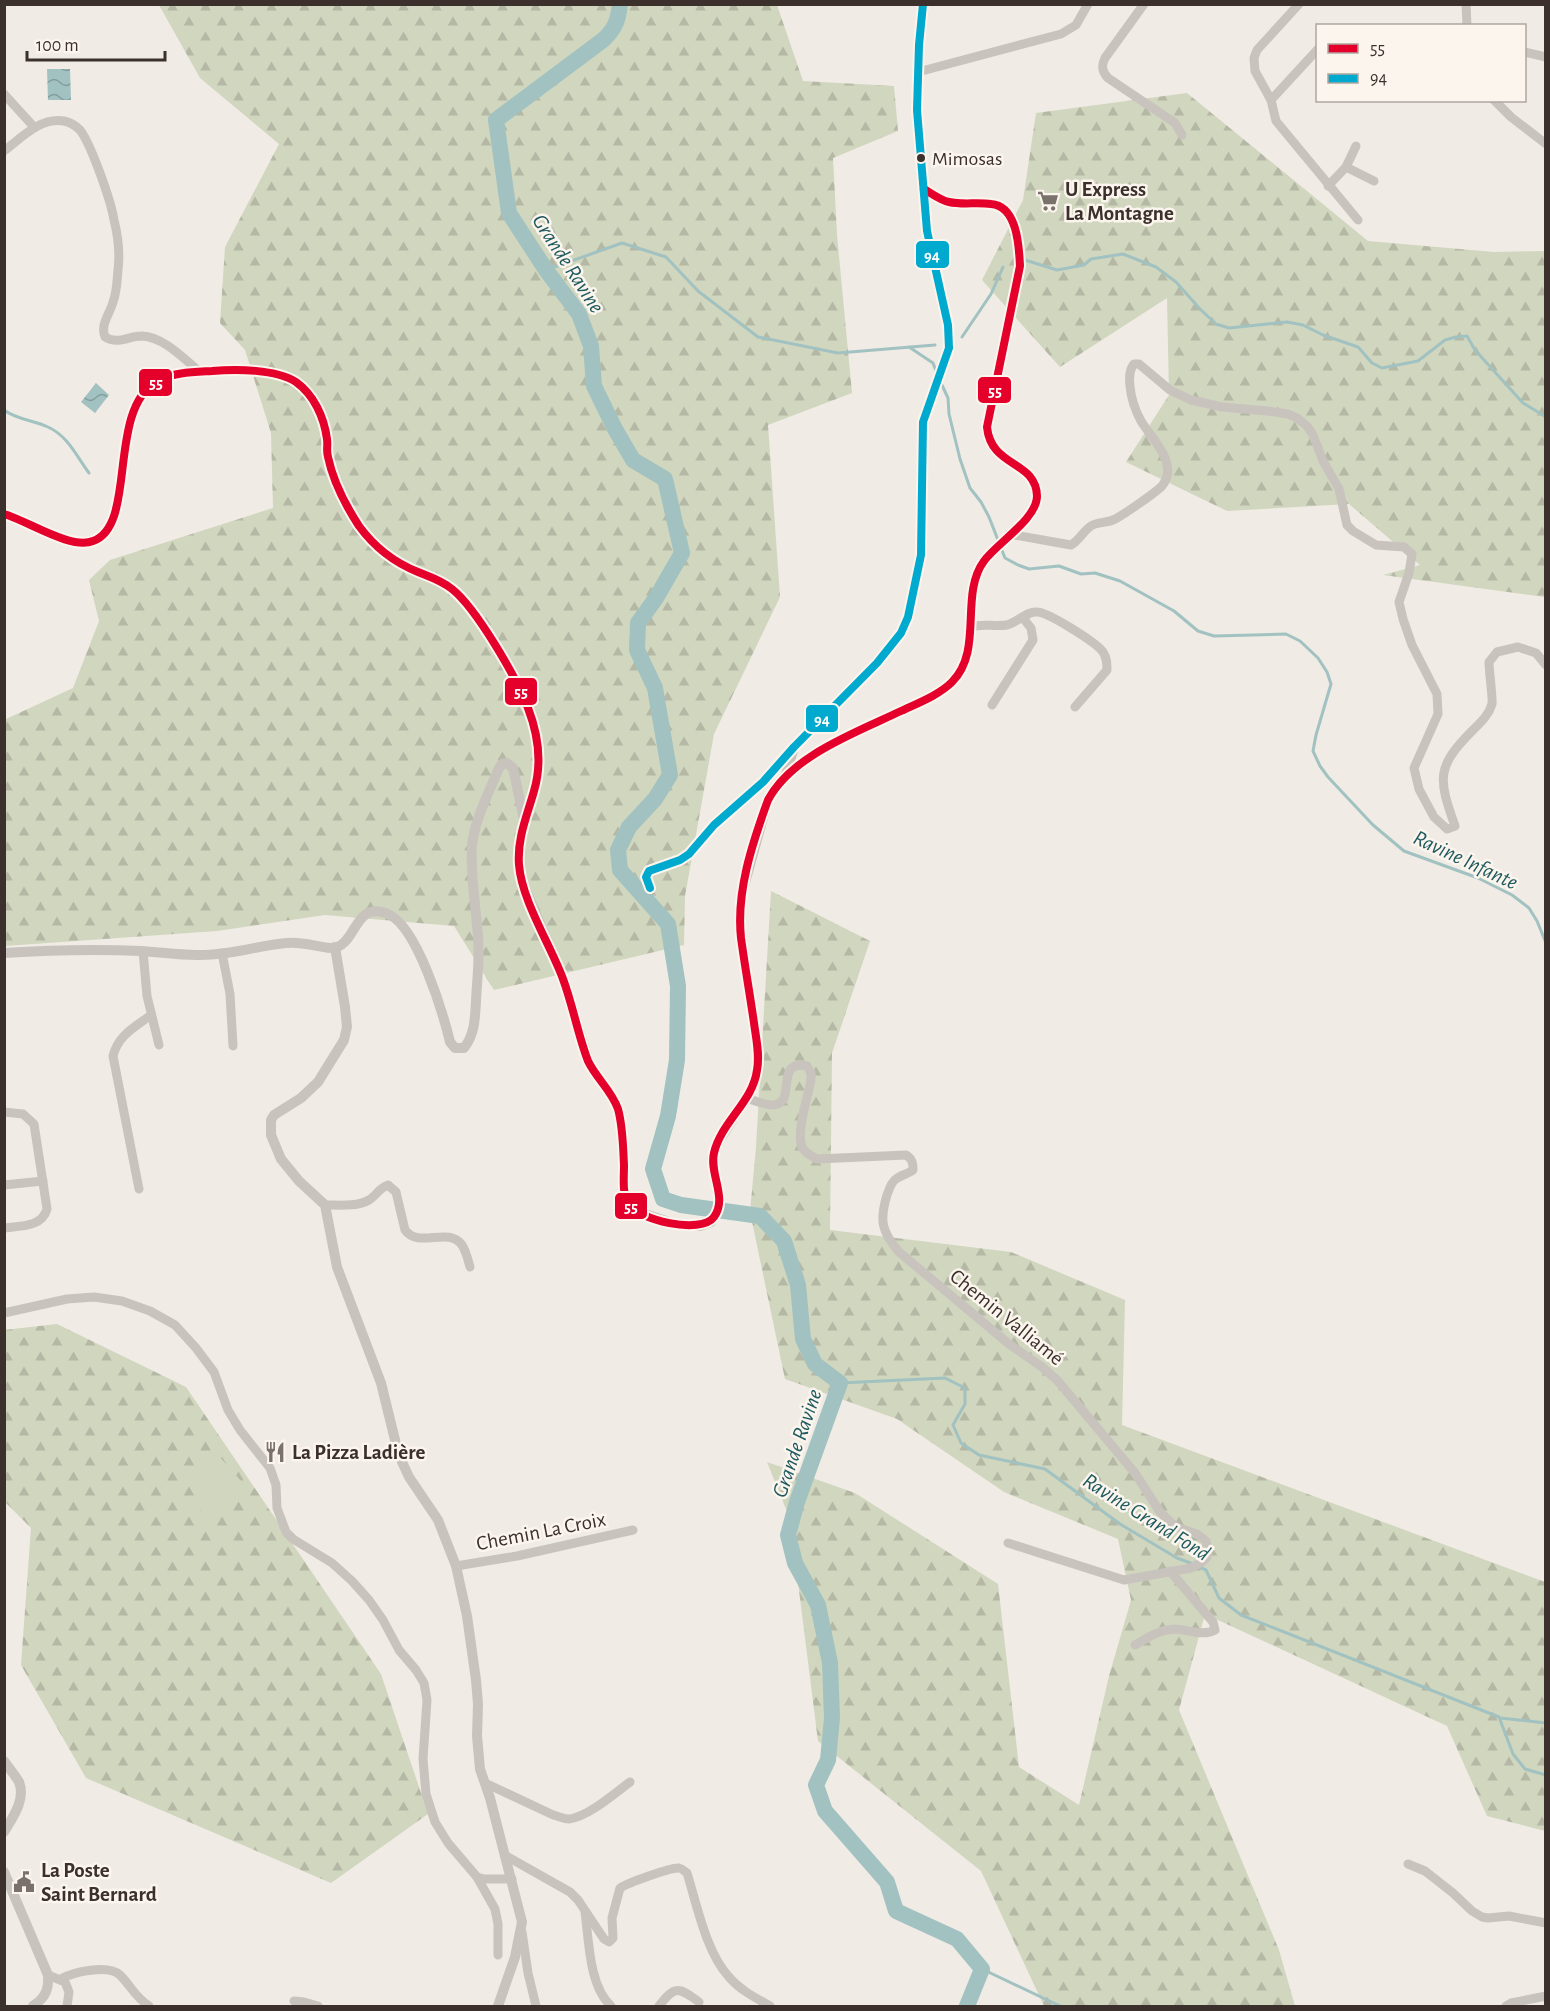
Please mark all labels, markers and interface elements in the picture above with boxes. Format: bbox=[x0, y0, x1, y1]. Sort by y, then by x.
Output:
scale bar bbox=[27, 24, 165, 62]
legend bbox=[1316, 24, 1526, 102]
text: 100 m bbox=[36, 37, 79, 55]
text: 55 bbox=[1370, 40, 1385, 58]
text: 94 bbox=[1370, 70, 1387, 88]
place label: Mimosas bbox=[932, 149, 1002, 169]
marker: Mimosas bbox=[915, 152, 927, 164]
place label: U Express La Montagne bbox=[1065, 179, 1174, 224]
supermarket icon: U Express La Montagne bbox=[1036, 189, 1060, 213]
water label: Grande Ravine bbox=[528, 210, 608, 317]
line badge: 94 bbox=[915, 240, 950, 269]
text: 94 bbox=[924, 248, 940, 264]
line badge: 55 bbox=[138, 368, 173, 397]
text: 55 bbox=[149, 375, 163, 391]
line badge: 55 bbox=[977, 376, 1012, 404]
text: 55 bbox=[988, 383, 1002, 399]
line badge: 55 bbox=[504, 677, 538, 706]
text: 55 bbox=[514, 684, 528, 700]
line badge: 94 bbox=[805, 704, 839, 733]
text: 94 bbox=[814, 712, 830, 728]
water label: Ravine Infante bbox=[1410, 826, 1521, 894]
line badge: 55 bbox=[614, 1192, 648, 1220]
text: 55 bbox=[624, 1199, 638, 1215]
street label: Chemin Valliamé bbox=[946, 1265, 1068, 1369]
water label: Grande Ravine bbox=[768, 1386, 826, 1500]
restaurant icon: La Pizza Ladière bbox=[263, 1440, 287, 1464]
place label: La Pizza Ladière bbox=[292, 1442, 425, 1463]
water label: Ravine Grand Fond bbox=[1079, 1469, 1214, 1565]
street label: Chemin La Croix bbox=[475, 1509, 608, 1554]
place label: La Poste Saint Bernard bbox=[41, 1860, 157, 1905]
public building icon: La Poste Saint Bernard bbox=[12, 1870, 36, 1894]

